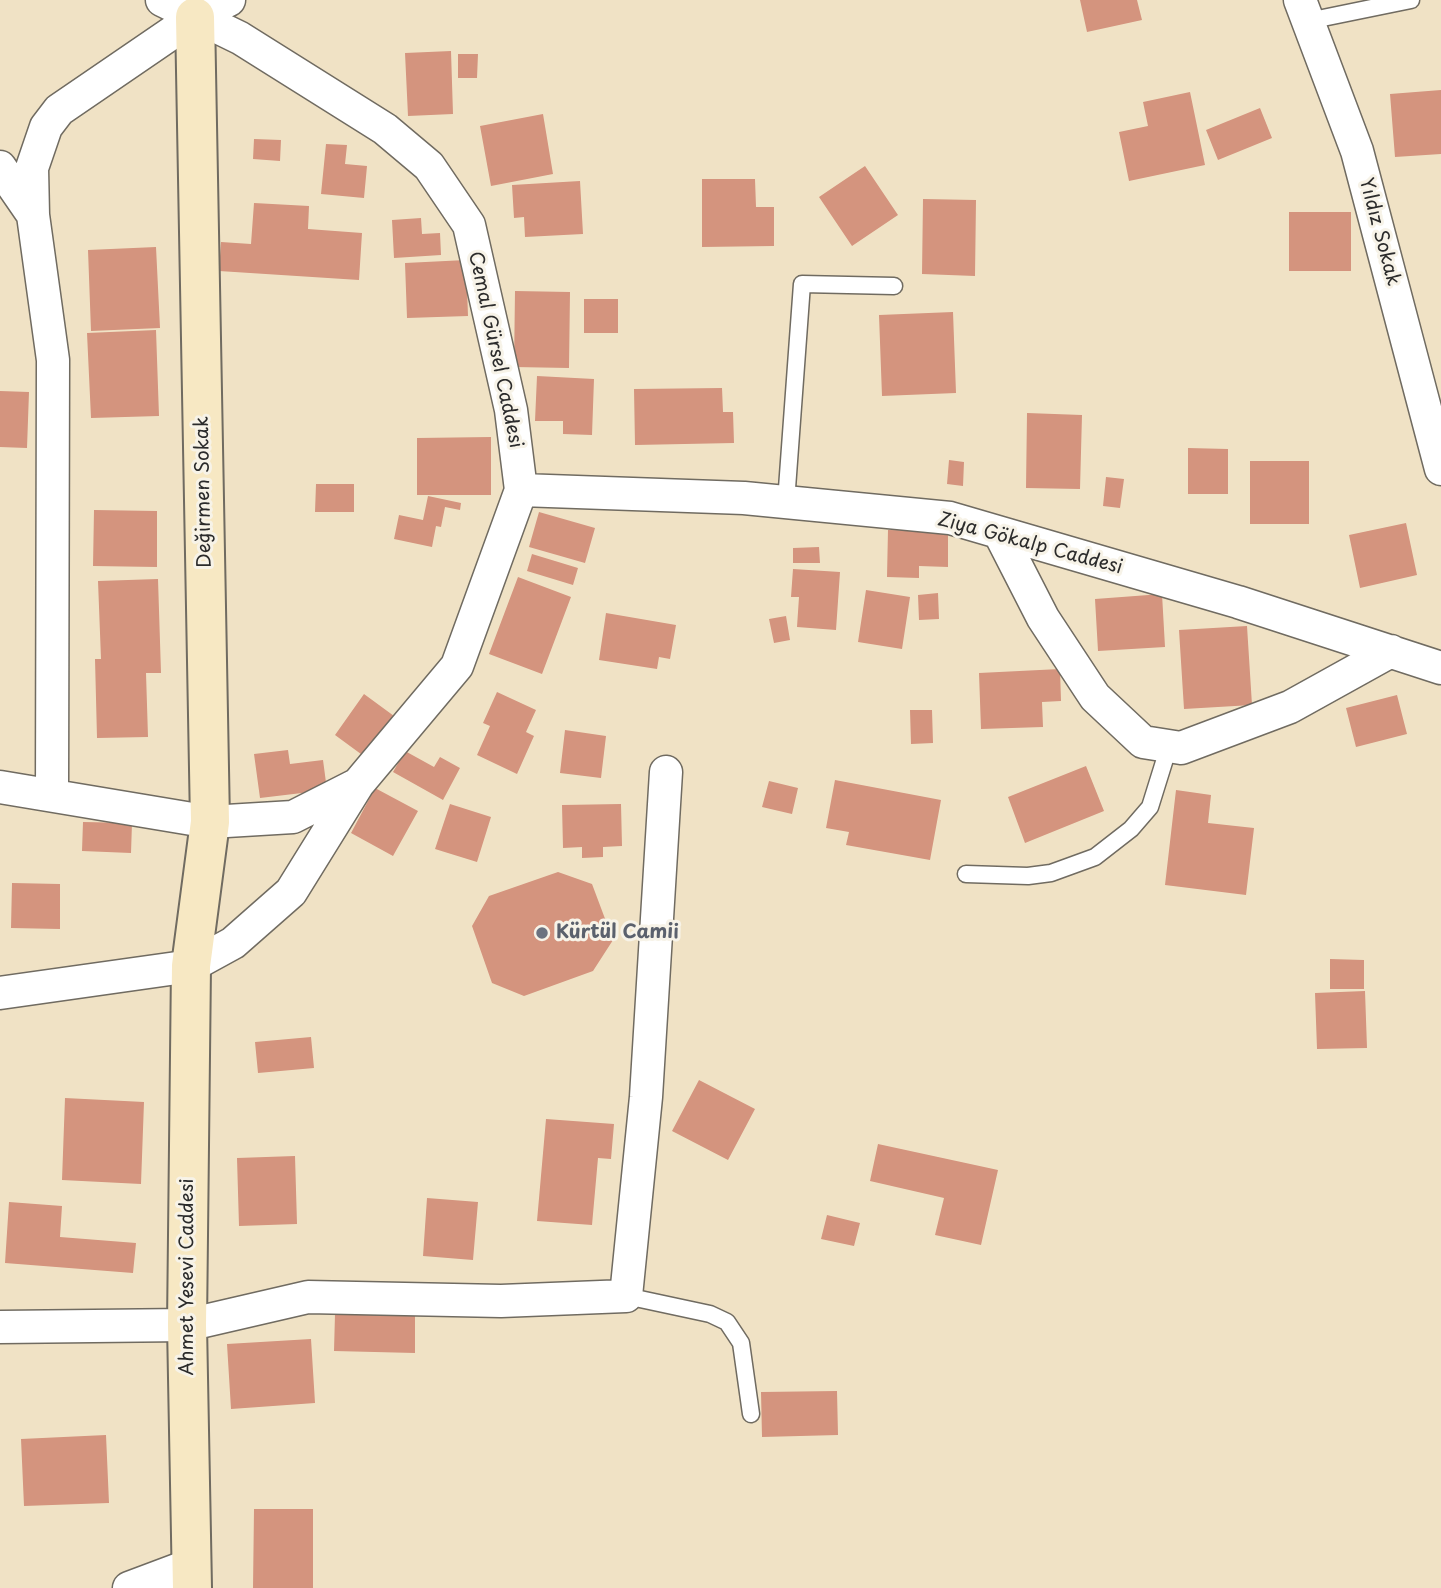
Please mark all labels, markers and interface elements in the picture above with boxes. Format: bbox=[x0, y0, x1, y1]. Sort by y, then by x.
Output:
street label: Yıldız Sokak bbox=[1354, 176, 1404, 288]
street label: Cemal Gürsel Caddesi bbox=[463, 250, 527, 450]
street label: Değirmen Sokak bbox=[191, 416, 217, 568]
street label: Ziya Gökalp Caddesi bbox=[935, 508, 1125, 580]
place label: Kürtül Camii bbox=[556, 922, 679, 944]
marker: Kürtül Camii bbox=[534, 925, 550, 941]
street label: Ahmet Yesevi Caddesi bbox=[177, 1178, 199, 1376]

